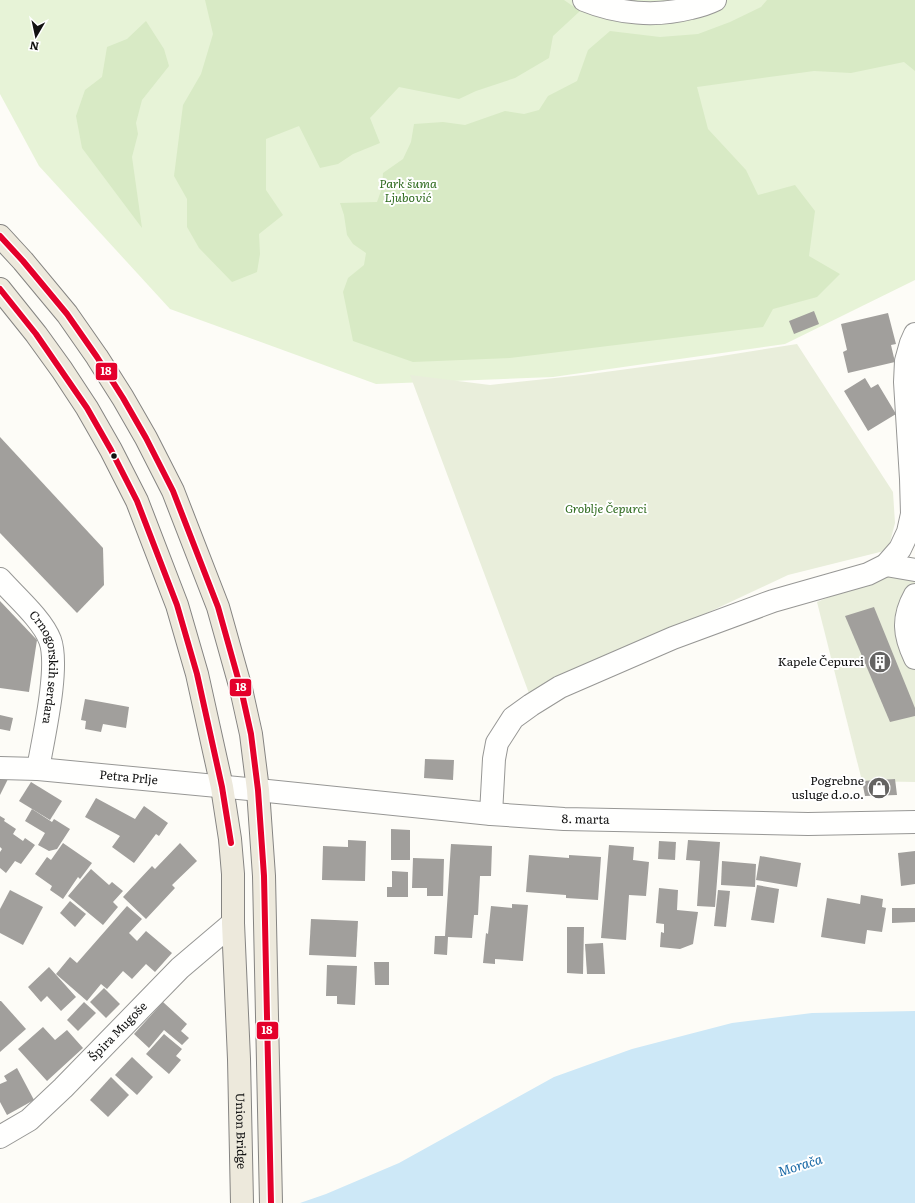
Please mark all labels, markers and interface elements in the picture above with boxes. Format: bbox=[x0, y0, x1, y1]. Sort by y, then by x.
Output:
north arrow bbox=[16, 16, 56, 56]
text: N bbox=[28, 38, 40, 55]
park label: Park šuma Ljubović bbox=[379, 174, 437, 206]
line badge: 18 bbox=[95, 362, 118, 381]
text: 18 bbox=[100, 362, 112, 378]
unlabelled marker bbox=[109, 451, 119, 461]
park label: Groblje Čepurci bbox=[565, 499, 647, 517]
street label: Crnogorskih serdara bbox=[25, 606, 63, 726]
building icon: Kapele Čepurci bbox=[867, 649, 893, 675]
place label: Kapele Čepurci bbox=[778, 652, 864, 670]
line badge: 18 bbox=[229, 678, 252, 697]
text: 18 bbox=[235, 678, 247, 694]
street label: Petra Prlje bbox=[99, 765, 159, 788]
place label: Pogrebne usluge d.o.o. bbox=[792, 771, 864, 803]
shop icon: Pogrebne usluge d.o.o. bbox=[866, 775, 892, 801]
street label: 8. marta bbox=[561, 809, 610, 828]
street label: Špira Mugoše bbox=[84, 997, 151, 1065]
line badge: 18 bbox=[256, 1021, 279, 1040]
text: 18 bbox=[261, 1021, 273, 1037]
street label: Union Bridge bbox=[232, 1093, 251, 1169]
water label: Morača bbox=[775, 1149, 825, 1180]

